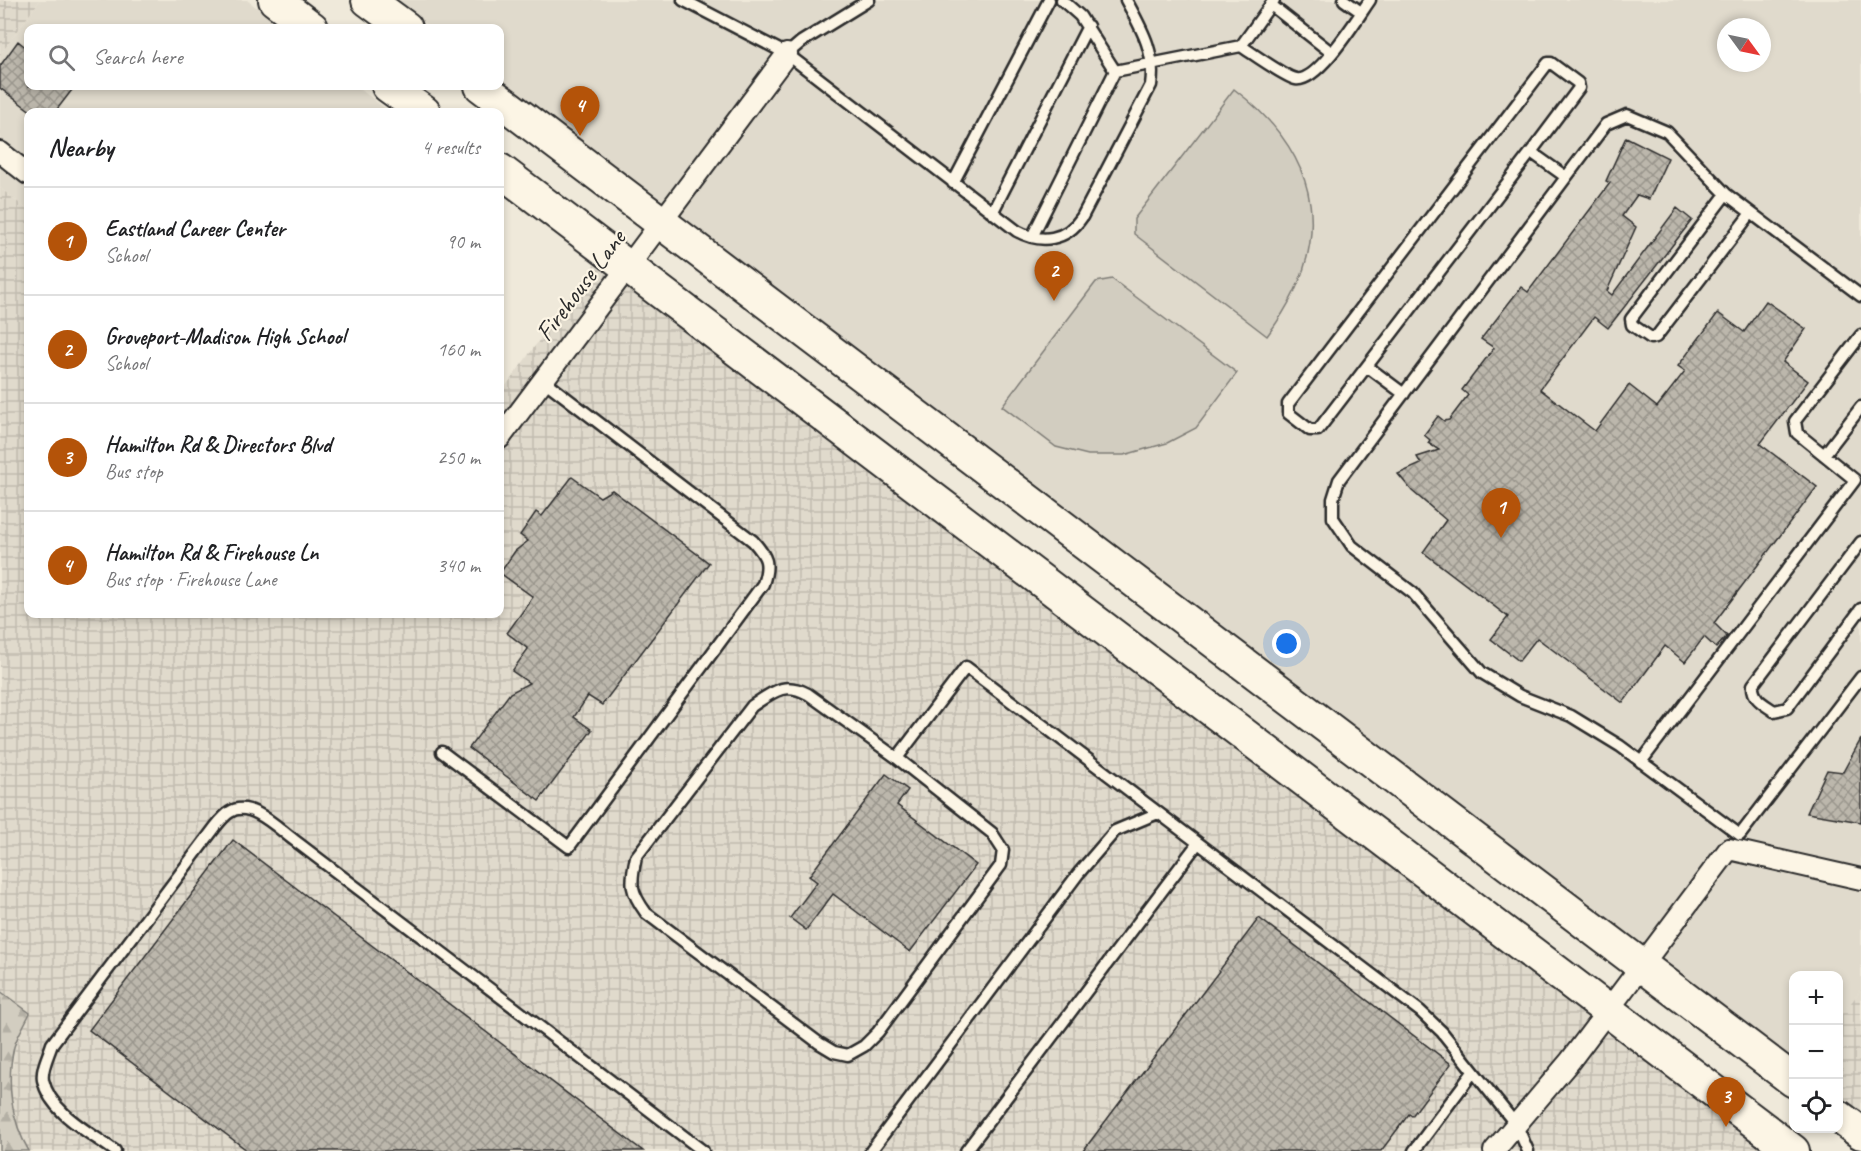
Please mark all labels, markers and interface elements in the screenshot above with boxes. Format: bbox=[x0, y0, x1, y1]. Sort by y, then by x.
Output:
north arrow bbox=[1717, 18, 1771, 72]
search box bbox=[24, 24, 504, 90]
icon: search bbox=[45, 41, 78, 74]
text: Search here bbox=[93, 43, 183, 71]
pin: 4 bbox=[560, 86, 600, 136]
text: Nearby bbox=[48, 131, 113, 164]
text: 4 results bbox=[421, 135, 480, 160]
text: Eastland Career Center bbox=[105, 215, 285, 243]
street label: Firehouse Lane bbox=[528, 221, 634, 347]
text: 1 bbox=[63, 229, 72, 254]
text: 90 m bbox=[446, 229, 480, 254]
text: School bbox=[105, 243, 148, 268]
pin: 2 bbox=[1034, 252, 1074, 301]
text: Groveport-Madison High School bbox=[105, 323, 345, 351]
text: 2 bbox=[63, 337, 72, 362]
text: 160 m bbox=[437, 337, 480, 362]
text: School bbox=[105, 351, 148, 376]
text: Hamilton Rd & Directors Blvd bbox=[105, 431, 331, 459]
text: 3 bbox=[63, 445, 72, 470]
text: 250 m bbox=[437, 445, 480, 470]
text: Bus stop bbox=[105, 459, 163, 484]
pin: 1 bbox=[1482, 488, 1520, 538]
text: Hamilton Rd & Firehouse Ln bbox=[105, 539, 318, 567]
text: 4 bbox=[63, 553, 72, 578]
text: 340 m bbox=[437, 553, 480, 578]
text: Bus stop · Firehouse Lane bbox=[105, 567, 277, 592]
your location bbox=[1272, 629, 1301, 658]
map controls bbox=[1789, 971, 1843, 1133]
button: + bbox=[1789, 971, 1843, 1025]
button: − bbox=[1789, 1025, 1843, 1079]
pin: 3 bbox=[1706, 1078, 1746, 1127]
button: locate bbox=[1789, 1079, 1843, 1133]

